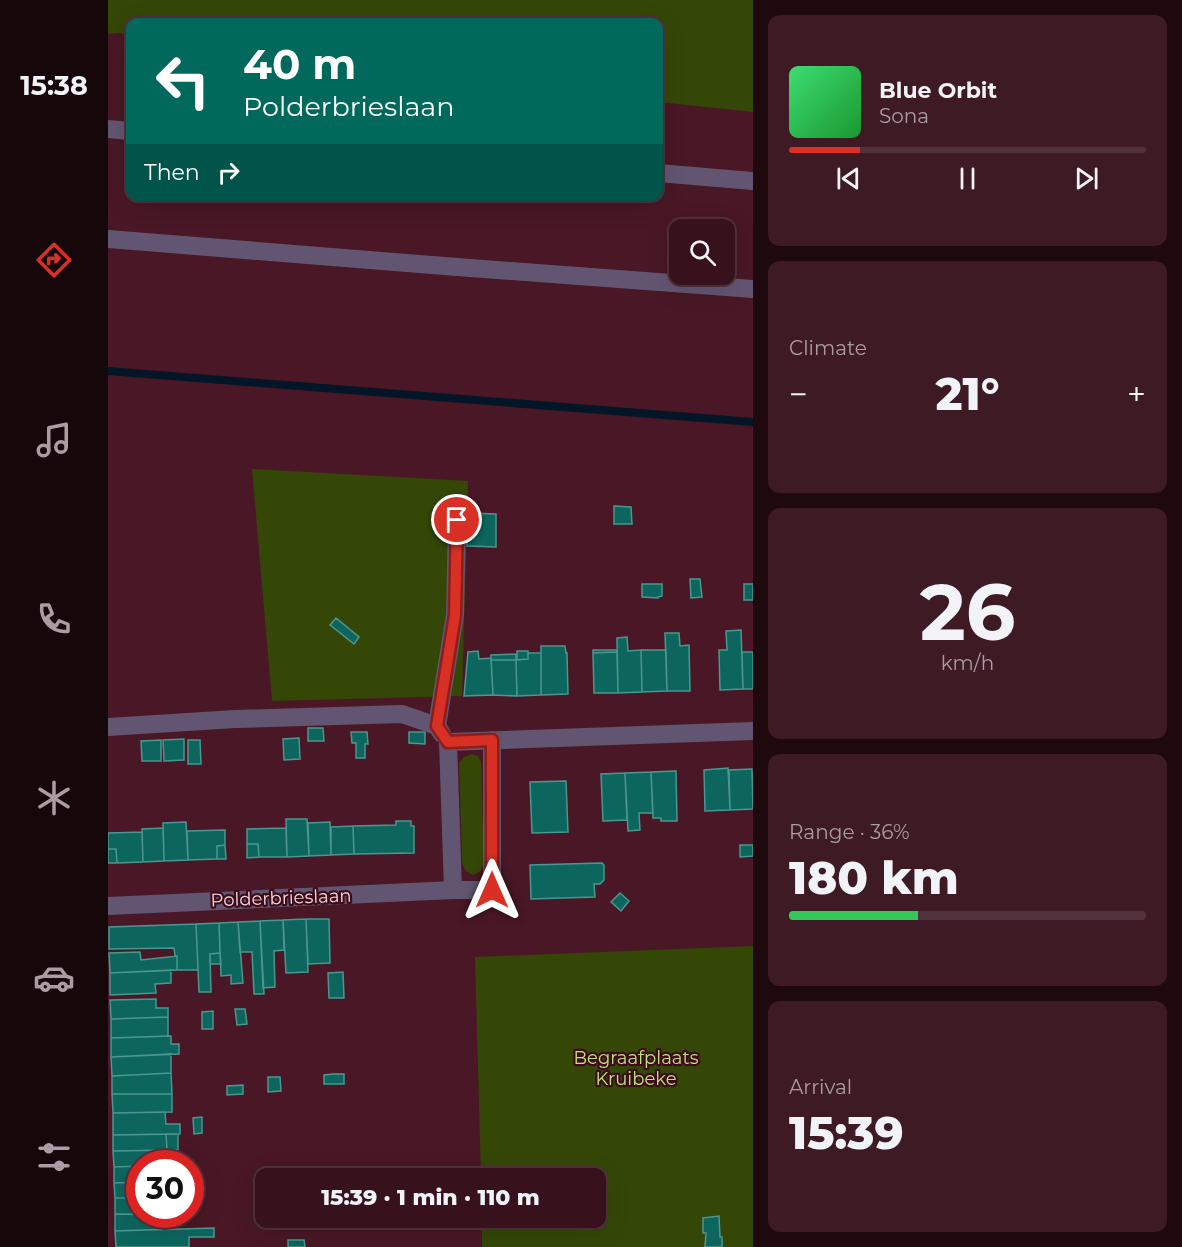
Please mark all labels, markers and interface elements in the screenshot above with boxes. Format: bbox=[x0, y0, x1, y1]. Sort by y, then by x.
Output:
text: 40 m bbox=[243, 38, 356, 90]
icon: left bbox=[144, 42, 222, 120]
text: 15:38 bbox=[20, 69, 88, 102]
text: Blue Orbit bbox=[879, 77, 997, 104]
text: Polderbrieslaan bbox=[243, 90, 455, 123]
text: Sona bbox=[879, 104, 929, 128]
icon: right bbox=[212, 156, 245, 189]
text: Then bbox=[144, 159, 200, 186]
icon: previous bbox=[832, 162, 865, 195]
icon: pause bbox=[951, 162, 984, 195]
icon: next bbox=[1070, 162, 1103, 195]
map controls bbox=[669, 219, 735, 285]
button: search bbox=[669, 219, 735, 285]
icon: directions bbox=[33, 239, 75, 281]
text: Climate bbox=[789, 336, 867, 360]
text: 21° bbox=[936, 366, 999, 421]
text: − bbox=[789, 374, 808, 414]
text: + bbox=[1127, 374, 1146, 414]
icon: music bbox=[33, 419, 75, 461]
pin bbox=[431, 494, 482, 545]
icon: arrive bbox=[440, 503, 473, 536]
text: 26 bbox=[920, 564, 1015, 660]
icon: phone bbox=[33, 598, 75, 640]
text: km/h bbox=[941, 651, 994, 675]
icon: climate bbox=[33, 777, 75, 819]
text: Range · 36% bbox=[789, 820, 910, 844]
text: 180 km bbox=[789, 850, 959, 905]
position arrow bbox=[460, 858, 524, 922]
street label: Polderbrieslaan bbox=[210, 885, 352, 911]
icon: car bbox=[33, 957, 75, 999]
park label: Begraafplaats Kruibeke bbox=[574, 1047, 699, 1090]
text: Arrival bbox=[789, 1075, 852, 1099]
text: 15:39 bbox=[789, 1105, 904, 1160]
icon: filters bbox=[33, 1136, 75, 1178]
speed limit sign: 30 bbox=[126, 1150, 204, 1228]
text: 15:39 · 1 min · 110 m bbox=[321, 1184, 540, 1211]

